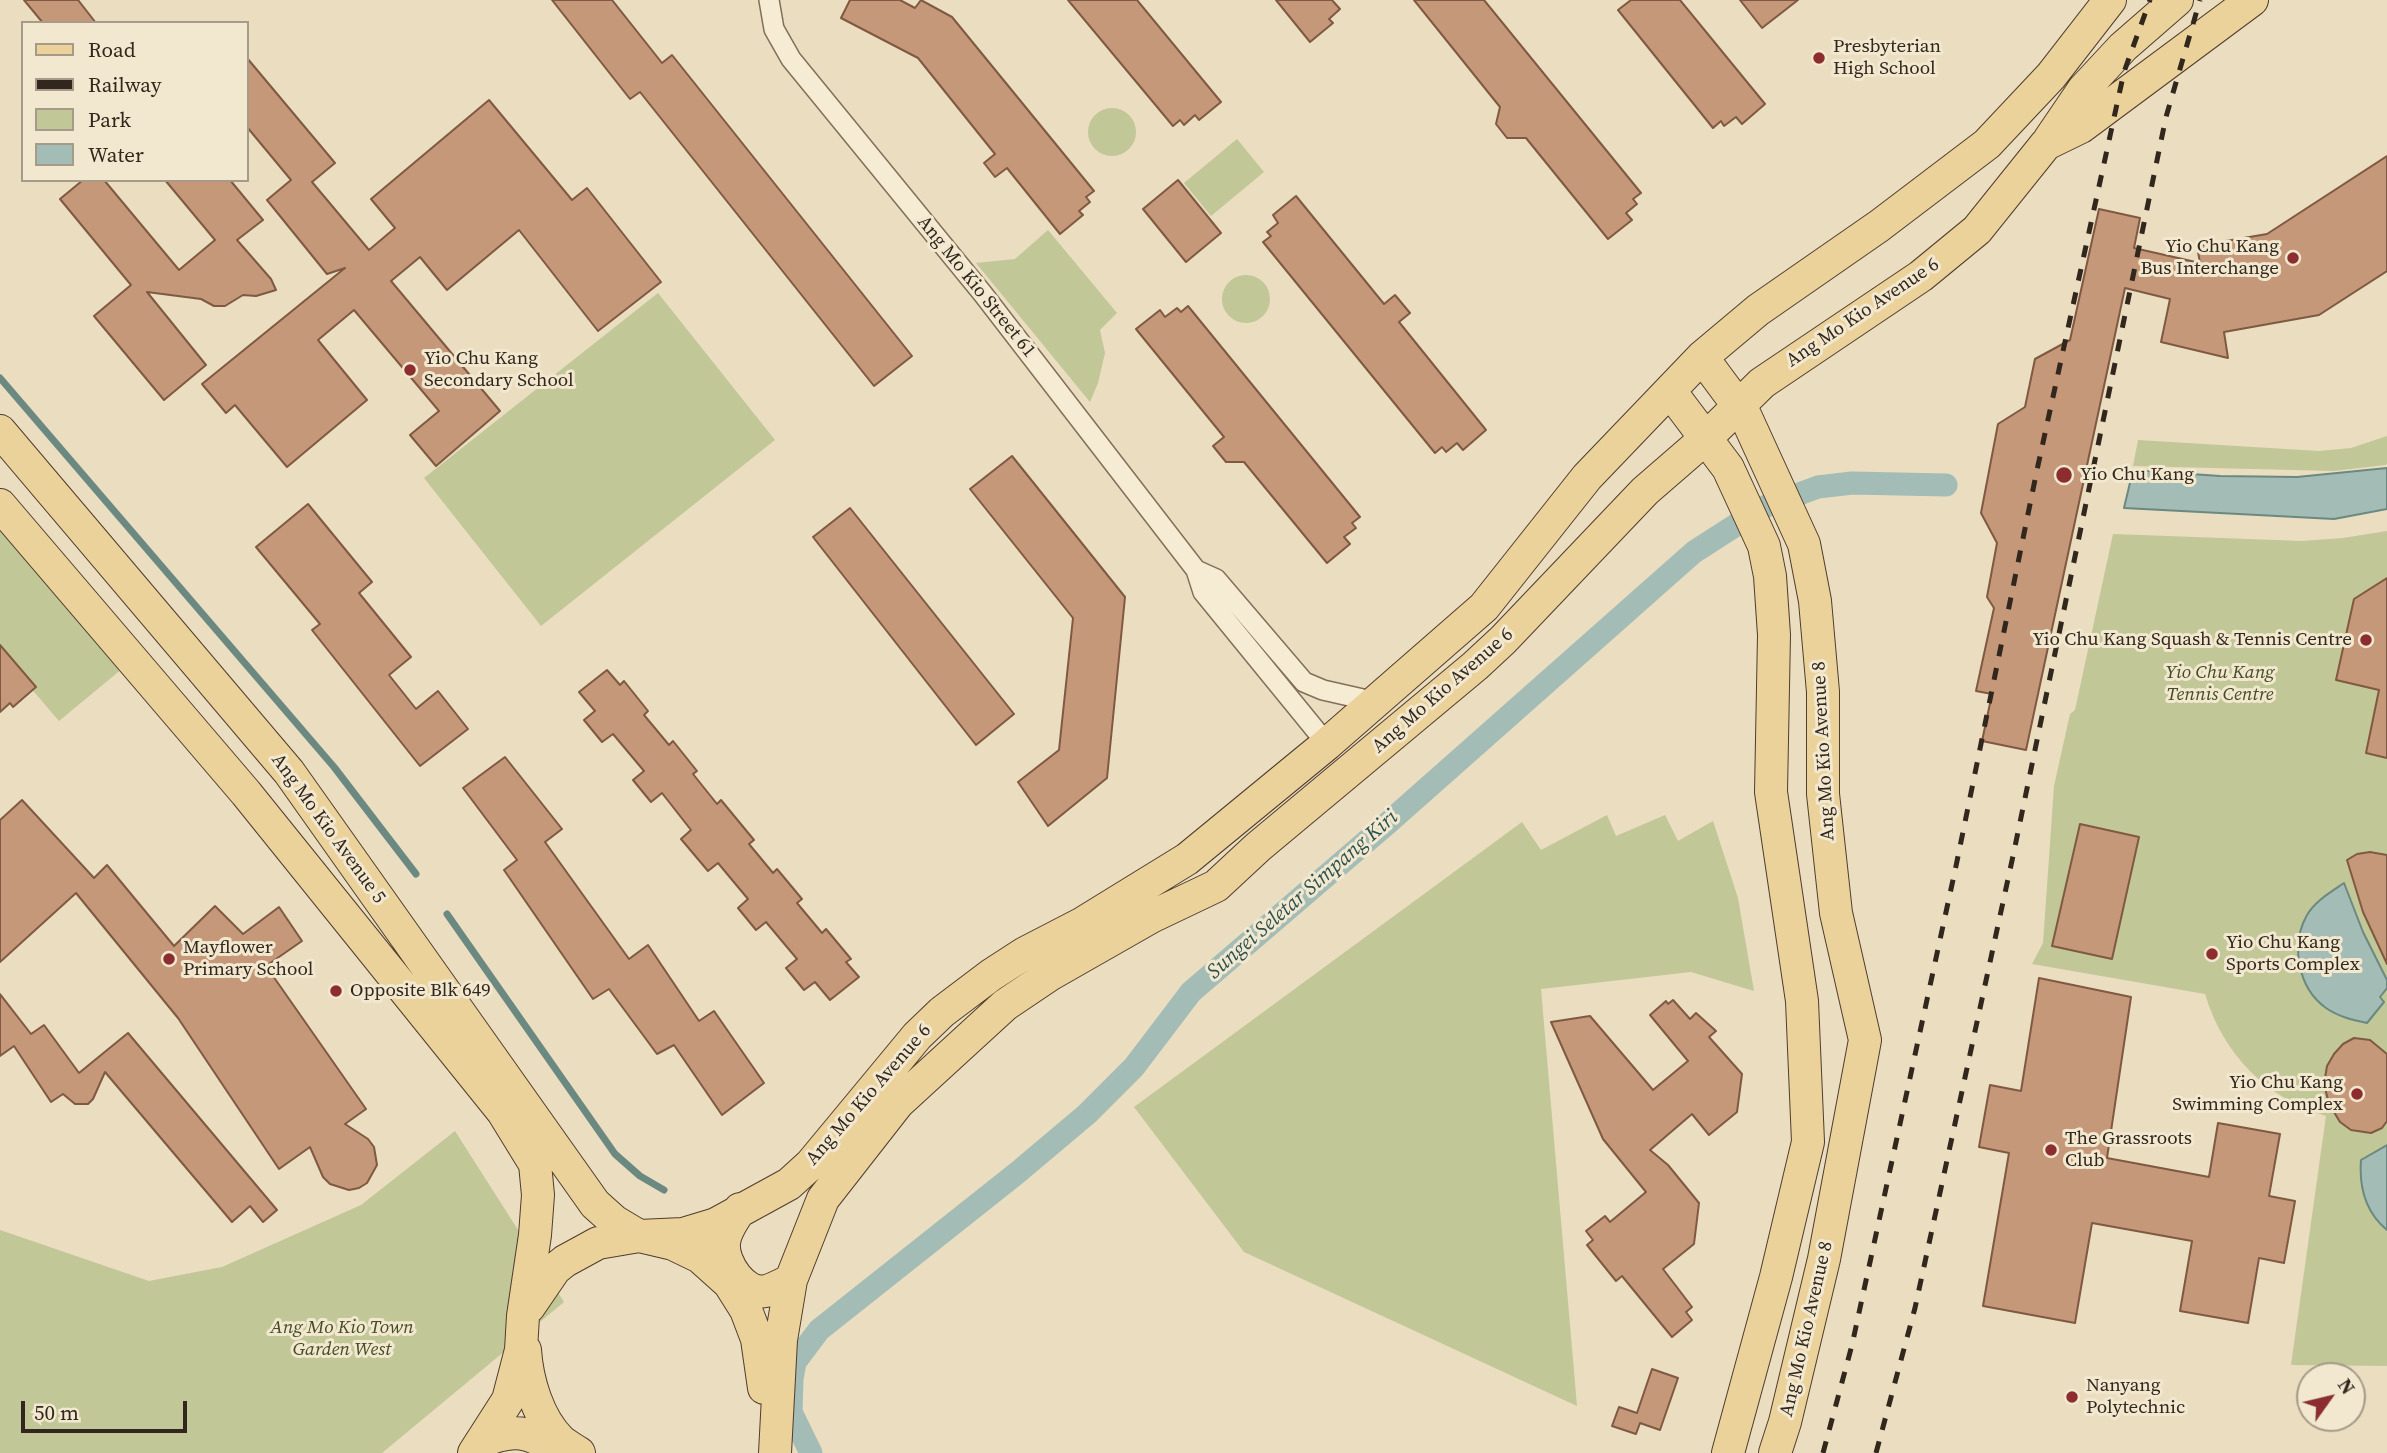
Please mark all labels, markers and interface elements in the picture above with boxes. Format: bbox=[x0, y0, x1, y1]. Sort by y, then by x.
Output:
legend bbox=[21, 21, 248, 182]
text: Road bbox=[88, 35, 136, 64]
place label: Presbyterian High School bbox=[1833, 36, 1941, 80]
marker: Presbyterian High School bbox=[1811, 50, 1827, 66]
text: Railway bbox=[88, 70, 162, 99]
text: Park bbox=[88, 105, 131, 134]
text: Water bbox=[88, 140, 144, 169]
street label: Ang Mo Kio Street 61 bbox=[912, 212, 1040, 362]
place label: Yio Chu Kang Bus Interchange bbox=[2141, 236, 2279, 280]
marker: Yio Chu Kang Bus Interchange bbox=[2285, 250, 2301, 266]
street label: Ang Mo Kio Avenue 6 bbox=[1782, 253, 1944, 373]
place label: Yio Chu Kang Secondary School bbox=[424, 348, 574, 392]
marker: Yio Chu Kang Secondary School bbox=[402, 362, 418, 378]
place label: Yio Chu Kang bbox=[2080, 464, 2194, 486]
marker: Yio Chu Kang bbox=[2054, 465, 2074, 485]
street label: Ang Mo Kio Avenue 6 bbox=[1368, 624, 1518, 758]
place label: Yio Chu Kang Squash & Tennis Centre bbox=[2032, 629, 2352, 651]
marker: Yio Chu Kang Squash & Tennis Centre bbox=[2358, 632, 2374, 648]
street label: Ang Mo Kio Avenue 8 bbox=[1808, 661, 1840, 841]
park label: Yio Chu Kang Tennis Centre bbox=[2165, 662, 2275, 706]
street label: Ang Mo Kio Avenue 5 bbox=[266, 750, 390, 908]
water label: Sungei Seletar Simpang Kiri bbox=[1202, 805, 1404, 985]
place label: Yio Chu Kang Sports Complex bbox=[2226, 932, 2360, 976]
place label: Mayflower Primary School bbox=[183, 937, 313, 981]
marker: Yio Chu Kang Sports Complex bbox=[2204, 946, 2220, 962]
marker: Mayflower Primary School bbox=[161, 951, 177, 967]
place label: Opposite Blk 649 bbox=[350, 980, 491, 1002]
marker: Opposite Blk 649 bbox=[328, 983, 344, 999]
street label: Ang Mo Kio Avenue 6 bbox=[802, 1020, 936, 1170]
place label: Yio Chu Kang Swimming Complex bbox=[2172, 1072, 2343, 1116]
marker: Yio Chu Kang Swimming Complex bbox=[2349, 1086, 2365, 1102]
place label: The Grassroots Club bbox=[2065, 1128, 2192, 1172]
marker: The Grassroots Club bbox=[2043, 1142, 2059, 1158]
street label: Ang Mo Kio Avenue 8 bbox=[1776, 1239, 1838, 1419]
park label: Ang Mo Kio Town Garden West bbox=[270, 1317, 414, 1361]
north arrow bbox=[2296, 1362, 2366, 1432]
text: N bbox=[2332, 1373, 2361, 1399]
place label: Nanyang Polytechnic bbox=[2086, 1375, 2185, 1419]
scale bar bbox=[24, 1386, 191, 1430]
marker: Nanyang Polytechnic bbox=[2064, 1389, 2080, 1405]
text: 50 m bbox=[34, 1398, 79, 1427]

